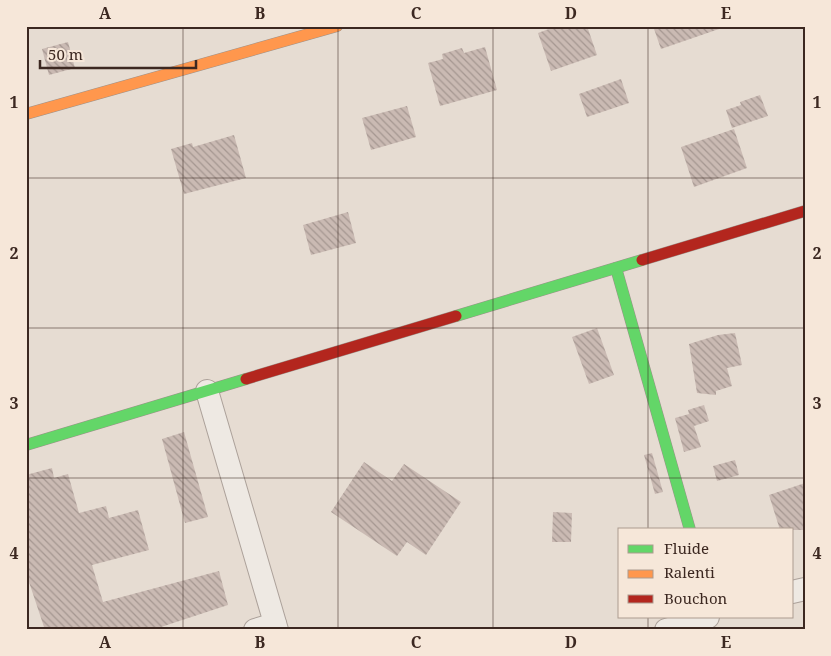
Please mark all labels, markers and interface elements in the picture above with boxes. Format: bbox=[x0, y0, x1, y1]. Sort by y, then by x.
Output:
text: A bbox=[99, 2, 112, 24]
text: B bbox=[255, 2, 266, 24]
text: C bbox=[411, 2, 422, 24]
text: D bbox=[565, 2, 577, 24]
text: E bbox=[721, 2, 731, 24]
scale bar bbox=[40, 38, 196, 70]
text: 50 m bbox=[48, 44, 83, 64]
text: 1 bbox=[9, 91, 19, 113]
text: 1 bbox=[812, 91, 822, 113]
text: 2 bbox=[9, 242, 19, 264]
text: 2 bbox=[812, 242, 822, 264]
text: 3 bbox=[9, 392, 19, 414]
text: 3 bbox=[812, 392, 822, 414]
legend bbox=[618, 528, 794, 618]
text: Fluide bbox=[664, 538, 709, 558]
text: 4 bbox=[9, 542, 19, 564]
text: 4 bbox=[812, 542, 822, 564]
text: Ralenti bbox=[664, 562, 715, 582]
text: Bouchon bbox=[664, 588, 728, 608]
text: A bbox=[99, 631, 112, 653]
text: B bbox=[255, 631, 266, 653]
text: C bbox=[411, 631, 422, 653]
text: D bbox=[565, 631, 577, 653]
text: E bbox=[721, 631, 731, 653]

